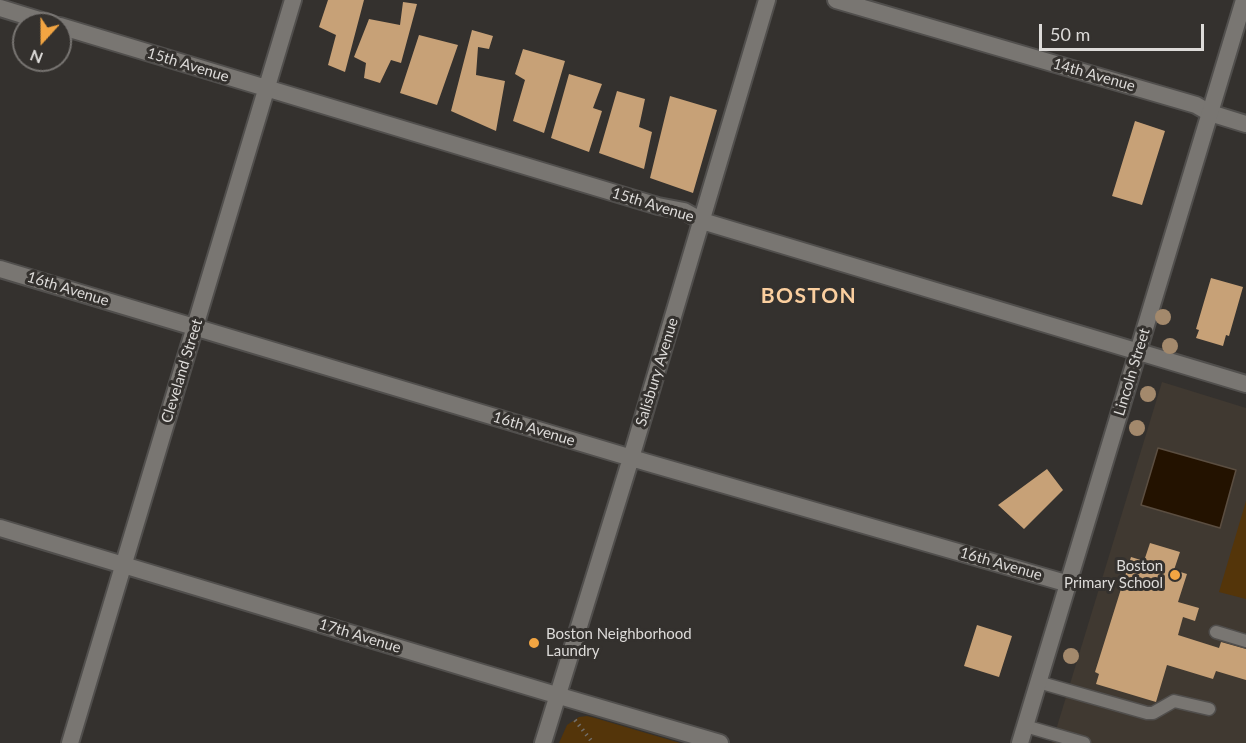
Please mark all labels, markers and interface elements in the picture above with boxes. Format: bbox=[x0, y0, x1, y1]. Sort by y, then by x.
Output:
north arrow bbox=[12, 12, 72, 72]
scale bar bbox=[1042, 12, 1207, 50]
text: 50 m bbox=[1050, 23, 1090, 45]
street label: 15th Avenue bbox=[145, 44, 231, 86]
text: N bbox=[27, 46, 45, 68]
street label: 14th Avenue bbox=[1051, 55, 1137, 95]
street label: 15th Avenue bbox=[610, 184, 696, 226]
street label: 16th Avenue bbox=[25, 268, 111, 310]
district label: BOSTON bbox=[761, 283, 857, 309]
street label: Salisbury Avenue bbox=[632, 316, 682, 428]
street label: Cleveland Street bbox=[158, 317, 206, 425]
street label: Lincoln Street bbox=[1110, 326, 1154, 418]
street label: 16th Avenue bbox=[491, 408, 577, 450]
street label: 16th Avenue bbox=[958, 544, 1044, 584]
place label: Boston Primary School bbox=[1064, 557, 1163, 592]
marker: Boston Primary School bbox=[1168, 568, 1182, 582]
street label: 17th Avenue bbox=[317, 615, 403, 657]
place label: Boston Neighborhood Laundry bbox=[546, 625, 692, 660]
marker: Boston Neighborhood Laundry bbox=[527, 636, 541, 650]

